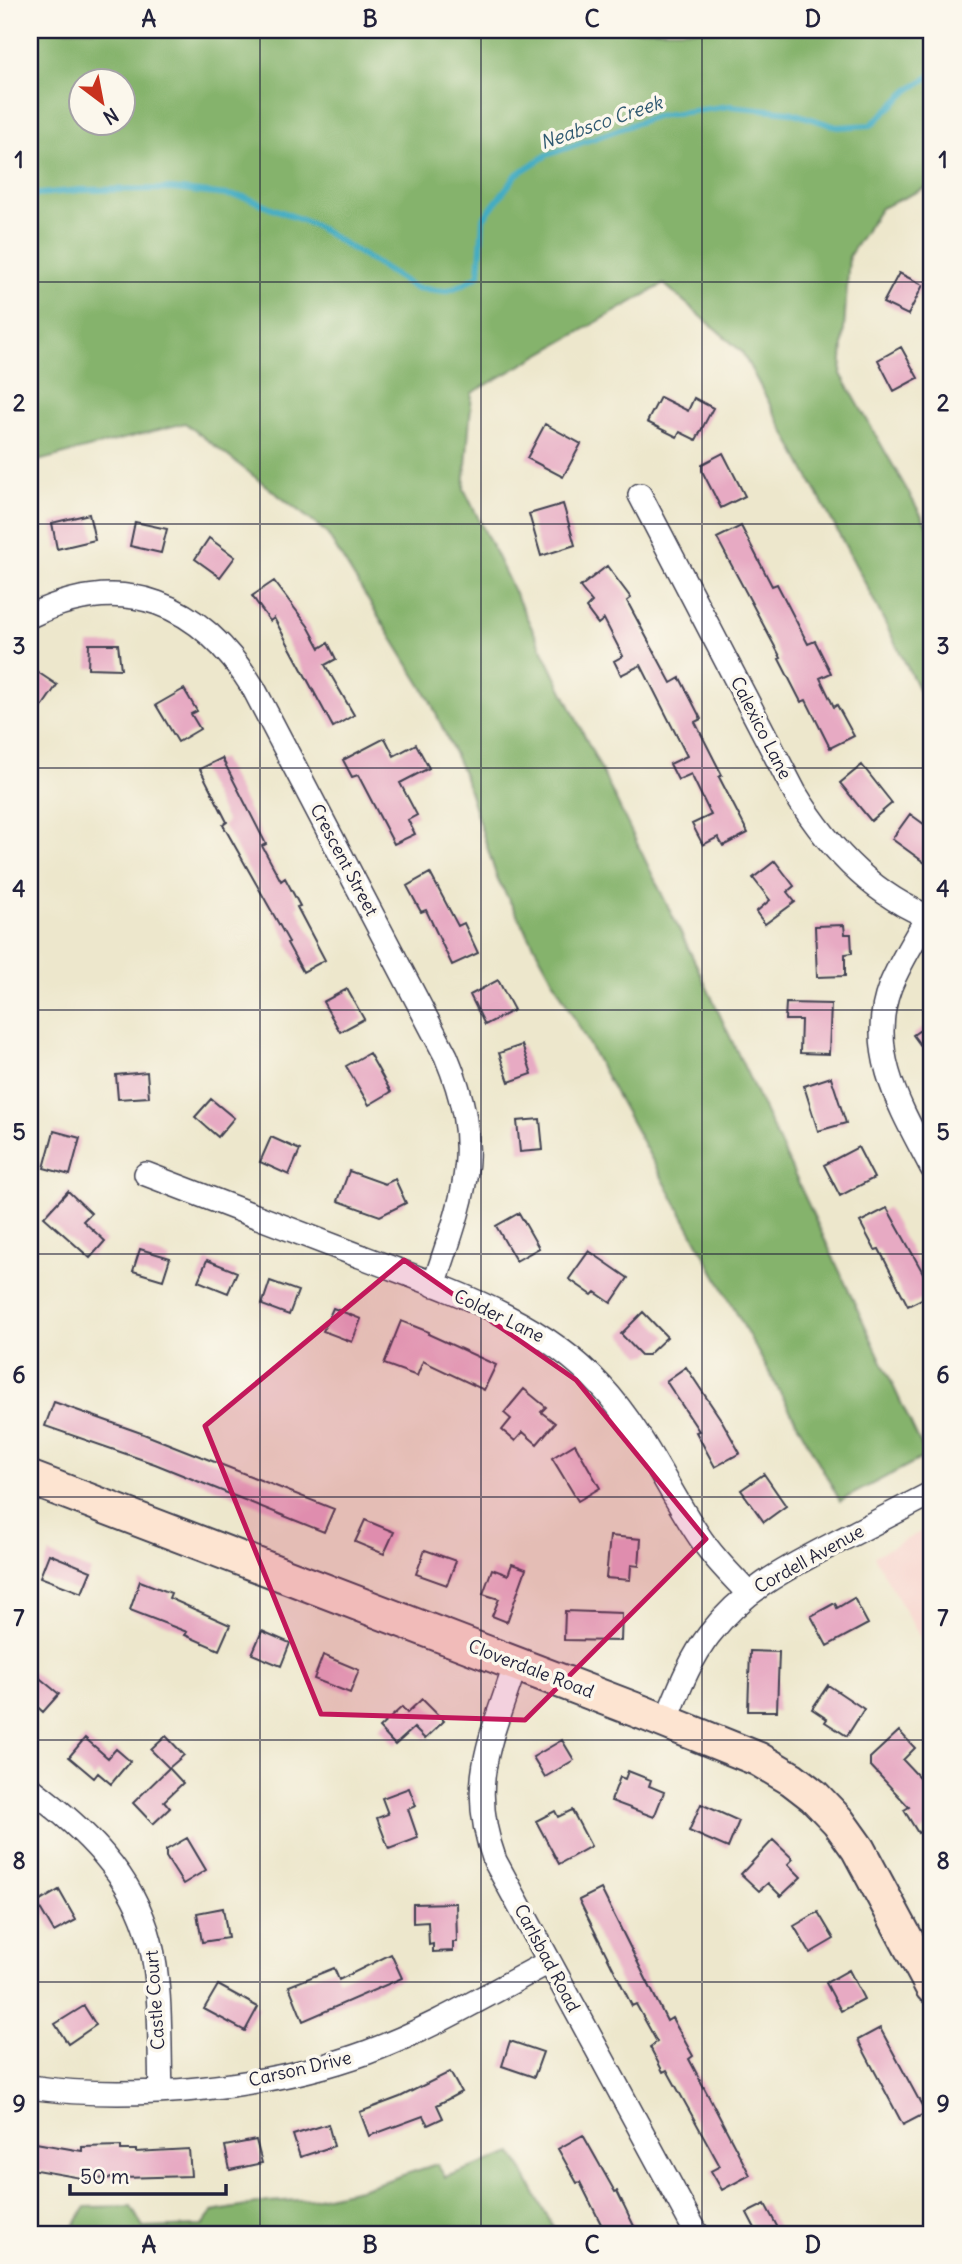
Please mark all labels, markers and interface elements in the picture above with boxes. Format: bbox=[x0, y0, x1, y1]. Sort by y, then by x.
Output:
text: A bbox=[142, 4, 157, 33]
text: B bbox=[362, 4, 378, 33]
text: C bbox=[584, 4, 600, 33]
text: D bbox=[805, 4, 821, 33]
north arrow bbox=[66, 66, 136, 136]
water label: Neabsco Creek bbox=[537, 89, 666, 154]
text: N bbox=[99, 103, 123, 130]
text: 1 bbox=[14, 145, 24, 174]
text: 1 bbox=[938, 145, 948, 174]
text: 2 bbox=[13, 388, 26, 417]
text: 2 bbox=[937, 388, 950, 417]
text: 3 bbox=[12, 631, 26, 660]
text: 3 bbox=[936, 631, 950, 660]
street label: Calexico Lane bbox=[726, 673, 797, 783]
street label: Crescent Street bbox=[305, 800, 384, 920]
text: 4 bbox=[12, 874, 26, 903]
text: 4 bbox=[936, 874, 950, 903]
text: 5 bbox=[12, 1117, 26, 1146]
text: 5 bbox=[936, 1117, 950, 1146]
street label: Colder Lane bbox=[450, 1284, 548, 1347]
text: 6 bbox=[12, 1360, 26, 1389]
text: 6 bbox=[936, 1360, 950, 1389]
street label: Cordell Avenue bbox=[750, 1519, 868, 1598]
text: 7 bbox=[13, 1603, 25, 1632]
text: 7 bbox=[937, 1603, 949, 1632]
street label: Cloverdale Road bbox=[465, 1634, 598, 1703]
text: 8 bbox=[12, 1846, 26, 1875]
text: 8 bbox=[936, 1846, 950, 1875]
street label: Carlsbad Road bbox=[509, 1900, 586, 2016]
street label: Castle Court bbox=[140, 1949, 169, 2051]
street label: Carson Drive bbox=[246, 2046, 354, 2092]
text: 9 bbox=[12, 2089, 26, 2118]
text: 9 bbox=[936, 2089, 950, 2118]
scale bar bbox=[70, 2152, 226, 2196]
text: 50 m bbox=[80, 2163, 129, 2190]
text: A bbox=[142, 2230, 157, 2259]
text: B bbox=[362, 2230, 378, 2259]
text: C bbox=[584, 2230, 600, 2259]
text: D bbox=[805, 2230, 821, 2259]

